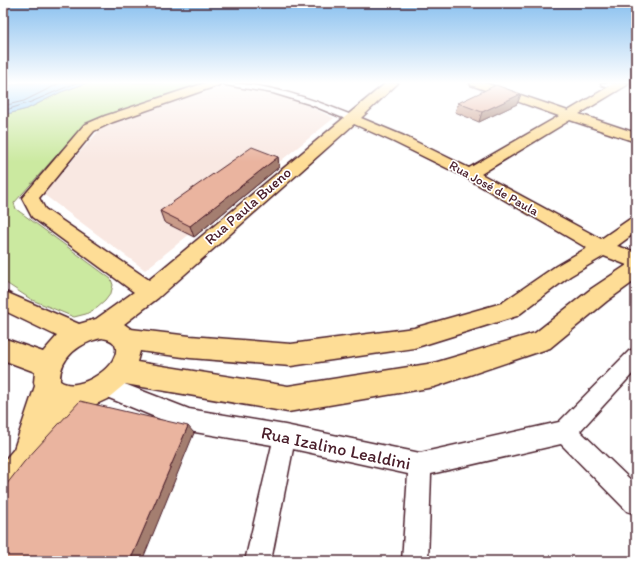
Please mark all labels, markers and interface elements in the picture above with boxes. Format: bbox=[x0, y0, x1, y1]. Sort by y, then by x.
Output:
street label: Rua José de Paula bbox=[447, 157, 541, 219]
street label: Rua Paula Bueno bbox=[201, 164, 295, 248]
street label: Rua Izalino Lealdini bbox=[259, 421, 413, 475]

